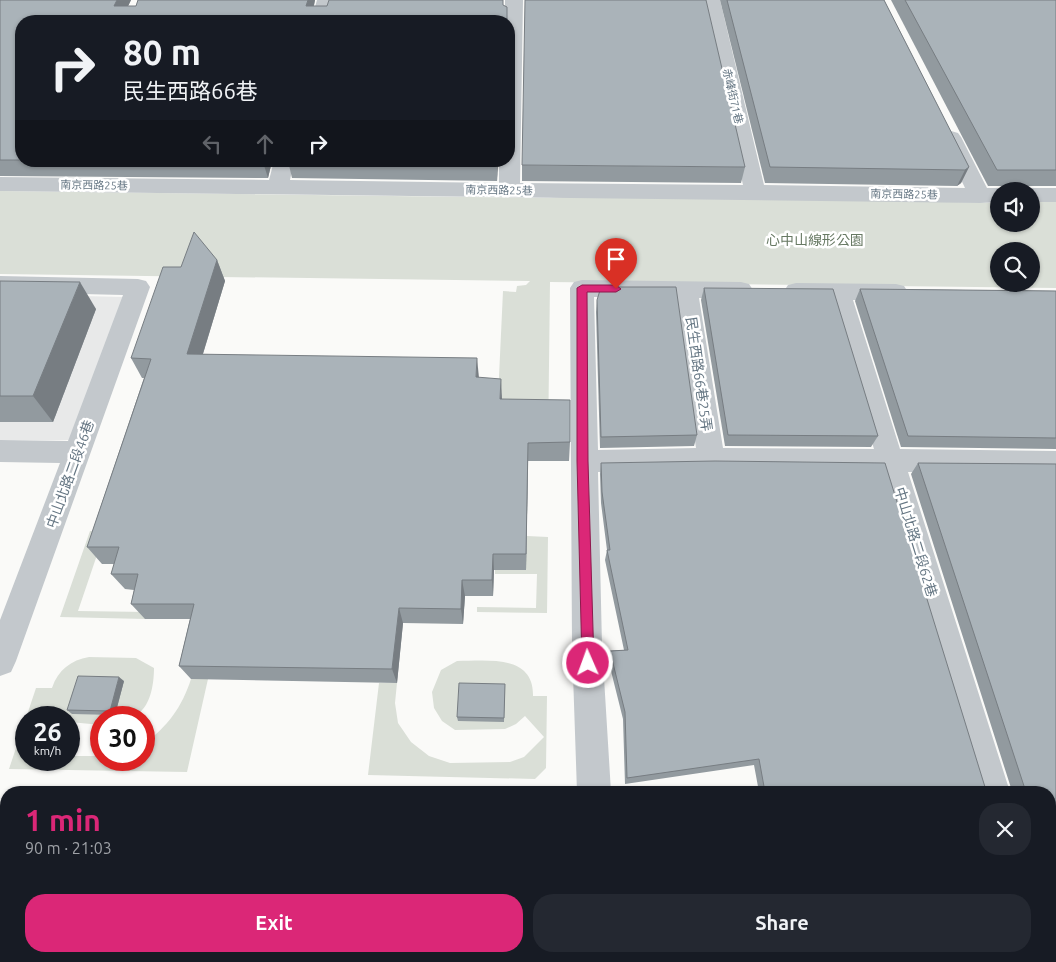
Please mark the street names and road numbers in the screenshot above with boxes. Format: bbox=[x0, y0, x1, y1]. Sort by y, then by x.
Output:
street label: 赤峰街71巷 bbox=[721, 67, 745, 125]
street label: 南京西路25巷 bbox=[60, 178, 128, 192]
street label: 南京西路25巷 bbox=[465, 183, 533, 197]
street label: 南京西路25巷 bbox=[870, 187, 938, 201]
street label: 民生西路66巷25弄 bbox=[683, 316, 715, 432]
street label: 中山北路二段46巷 bbox=[43, 418, 97, 530]
street label: 中山北路二段62巷 bbox=[892, 485, 940, 599]

